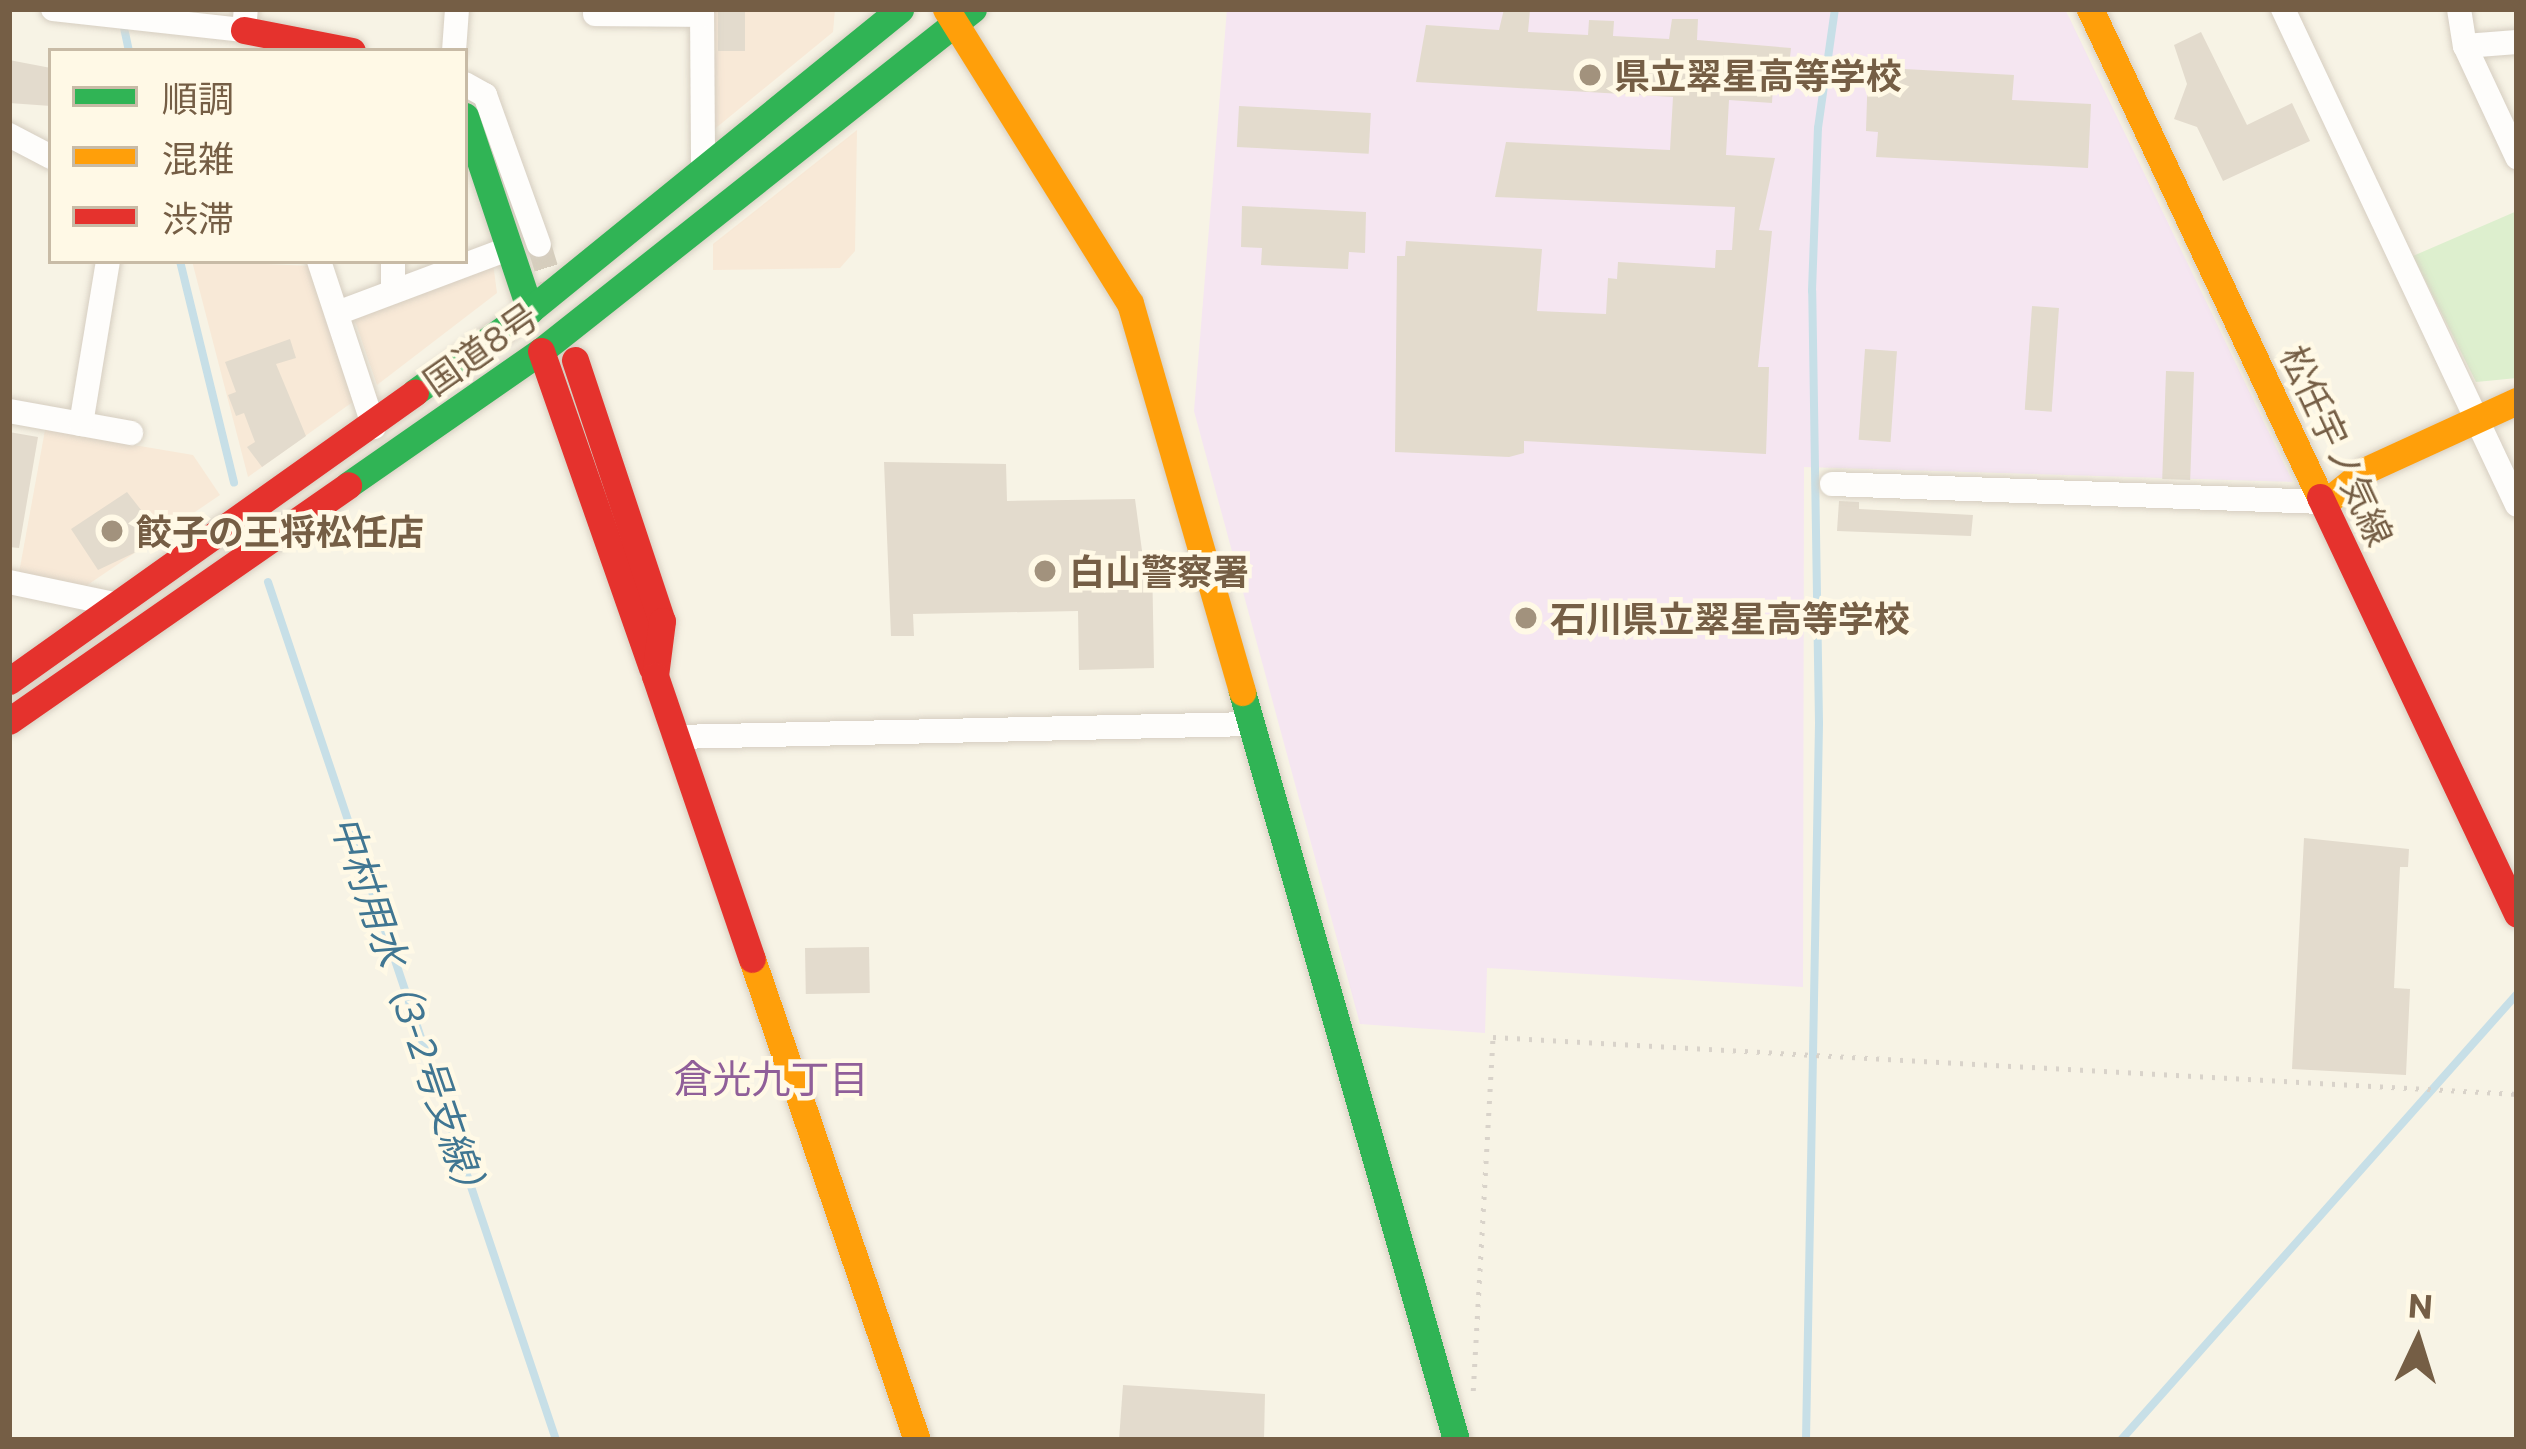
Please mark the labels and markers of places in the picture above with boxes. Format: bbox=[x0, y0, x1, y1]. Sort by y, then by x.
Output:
place label: 県立翠星高等学校 bbox=[1614, 53, 1902, 97]
marker: 県立翠星高等学校 bbox=[1577, 62, 1603, 88]
place label: 餃子の王将松任店 bbox=[136, 509, 424, 553]
marker: 餃子の王将松任店 bbox=[99, 518, 125, 544]
place label: 白山警察署 bbox=[1069, 549, 1249, 593]
marker: 白山警察署 bbox=[1032, 558, 1058, 584]
place label: 石川県立翠星高等学校 bbox=[1550, 596, 1910, 640]
marker: 石川県立翠星高等学校 bbox=[1513, 605, 1539, 631]

